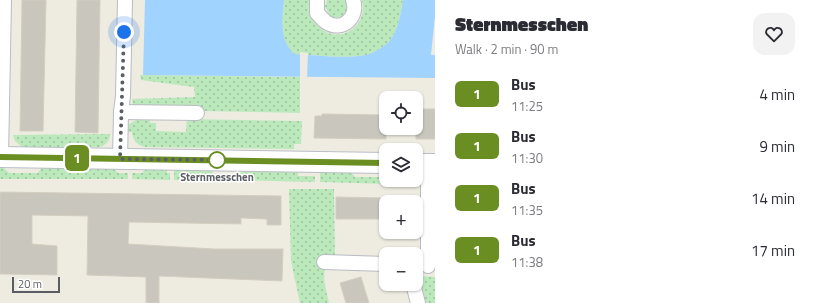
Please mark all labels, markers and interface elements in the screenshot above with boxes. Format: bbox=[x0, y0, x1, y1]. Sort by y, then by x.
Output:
text: Sternmesschen bbox=[455, 9, 588, 38]
button: heart bbox=[753, 13, 795, 55]
your location bbox=[114, 22, 134, 42]
text: Walk · 2 min · 90 m bbox=[455, 39, 558, 59]
text: Bus bbox=[511, 73, 536, 96]
text: 1 bbox=[473, 83, 481, 104]
text: 4 min bbox=[759, 83, 795, 106]
map controls bbox=[379, 91, 423, 291]
button: locate bbox=[379, 91, 423, 135]
text: 11:25 bbox=[511, 96, 543, 116]
text: Bus bbox=[511, 125, 536, 148]
text: 1 bbox=[473, 135, 481, 156]
text: 9 min bbox=[759, 135, 795, 158]
button: layers bbox=[379, 143, 423, 187]
line badge: 1 bbox=[64, 145, 90, 171]
text: 1 bbox=[73, 147, 81, 168]
text: 11:30 bbox=[511, 148, 543, 168]
marker: Sternmesschen bbox=[208, 151, 226, 169]
place label: Sternmesschen bbox=[180, 169, 254, 185]
text: Bus bbox=[511, 177, 536, 200]
text: 1 bbox=[473, 187, 481, 208]
text: 14 min bbox=[751, 187, 795, 210]
button: + bbox=[379, 195, 423, 239]
text: 11:35 bbox=[511, 200, 543, 220]
text: Bus bbox=[511, 229, 536, 252]
text: 1 bbox=[473, 239, 481, 260]
text: 17 min bbox=[751, 239, 795, 262]
button: − bbox=[379, 247, 423, 291]
text: 11:38 bbox=[511, 252, 543, 272]
scale bar bbox=[12, 275, 60, 294]
text: 20 m bbox=[18, 276, 42, 292]

